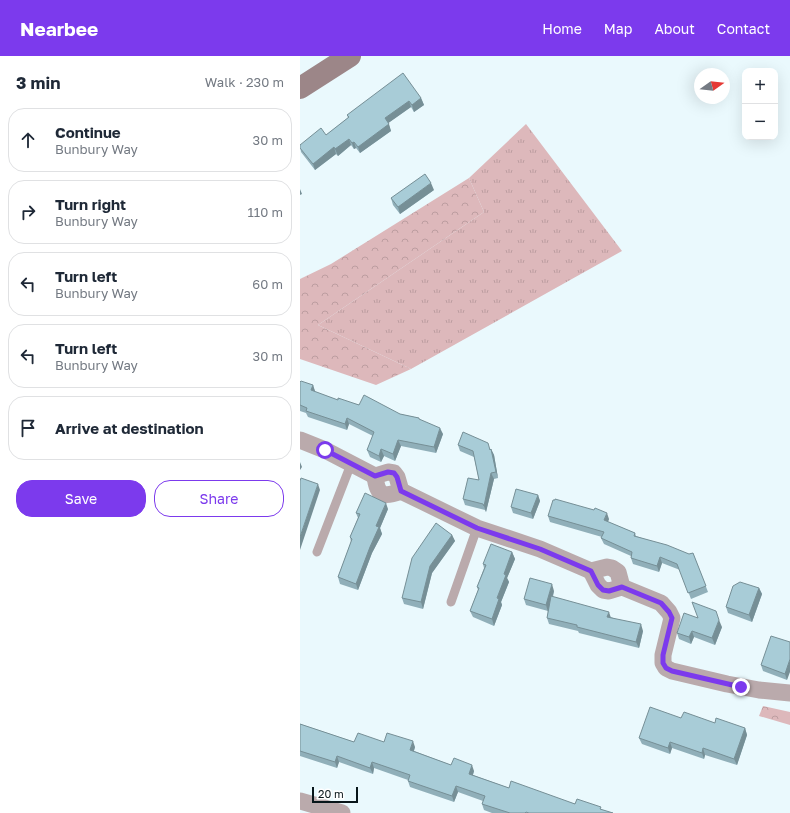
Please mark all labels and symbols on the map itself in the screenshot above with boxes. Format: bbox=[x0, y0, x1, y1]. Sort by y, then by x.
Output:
north arrow bbox=[694, 68, 730, 104]
route start bbox=[316, 441, 334, 459]
route end bbox=[732, 678, 750, 696]
scale bar bbox=[312, 785, 358, 804]

